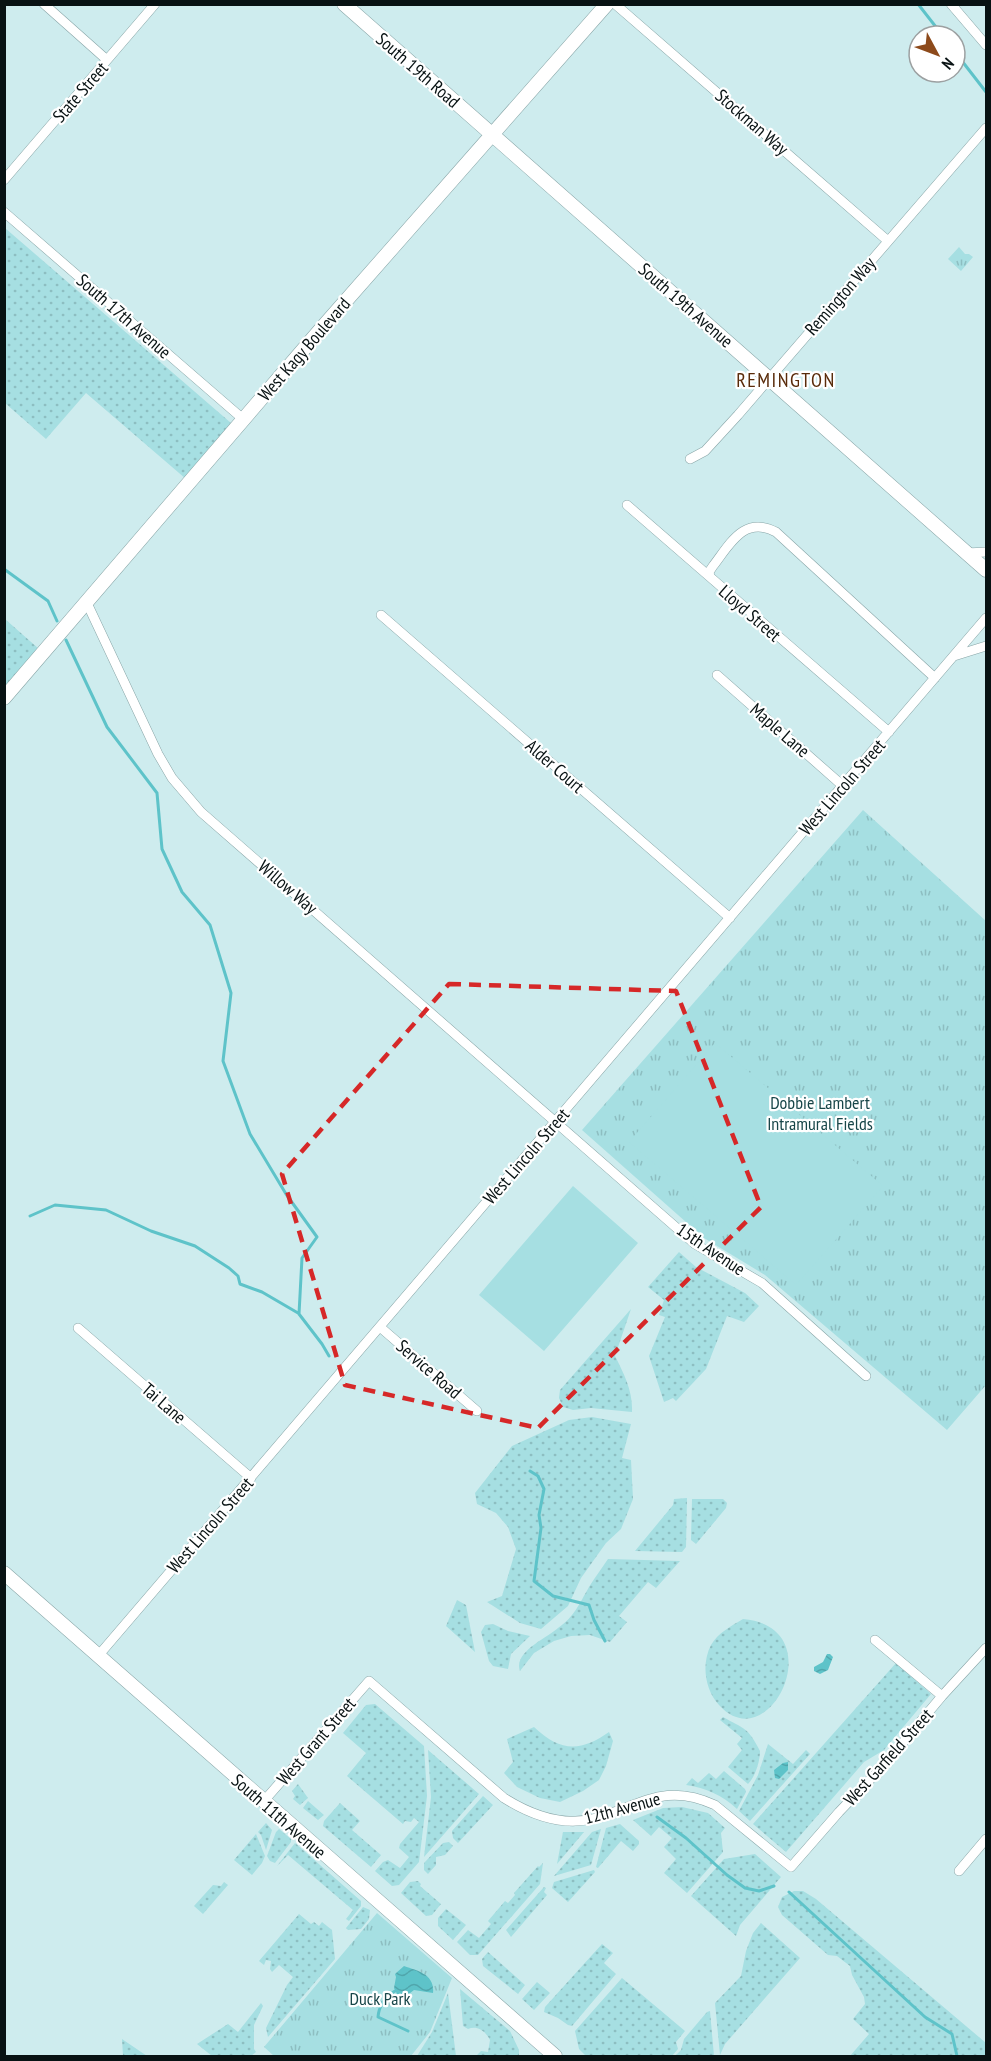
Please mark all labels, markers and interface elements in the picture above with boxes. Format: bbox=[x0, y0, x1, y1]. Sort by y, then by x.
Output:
north arrow bbox=[907, 24, 967, 84]
street label: South 19th Road bbox=[371, 27, 465, 113]
text: N bbox=[938, 54, 959, 74]
street label: State Street bbox=[47, 57, 113, 127]
street label: Stockman Way bbox=[711, 84, 793, 160]
street label: Remington Way bbox=[800, 252, 880, 340]
street label: South 19th Avenue bbox=[634, 258, 738, 352]
street label: South 17th Avenue bbox=[72, 269, 176, 363]
street label: West Kagy Boulevard bbox=[253, 293, 355, 405]
district label: REMINGTON bbox=[736, 367, 836, 393]
street label: Lloyd Street bbox=[714, 580, 786, 646]
street label: Maple Lane bbox=[745, 698, 815, 762]
street label: Alder Court bbox=[521, 734, 589, 798]
street label: West Lincoln Street bbox=[794, 734, 890, 840]
street label: Willow Way bbox=[254, 855, 323, 919]
park label: Dobbie Lambert Intramural Fields bbox=[767, 1091, 873, 1135]
street label: West Lincoln Street bbox=[478, 1103, 574, 1209]
street label: 15th Avenue bbox=[672, 1218, 750, 1280]
street label: Service Road bbox=[392, 1334, 466, 1404]
street label: Tai Lane bbox=[137, 1378, 191, 1428]
street label: West Lincoln Street bbox=[162, 1472, 258, 1578]
street label: West Grant Street bbox=[272, 1692, 360, 1790]
street label: West Garfield Street bbox=[838, 1704, 938, 1810]
street label: South 11th Avenue bbox=[227, 1769, 331, 1863]
street label: 12th Avenue bbox=[581, 1787, 663, 1829]
park label: Duck Park bbox=[350, 1987, 410, 2010]

